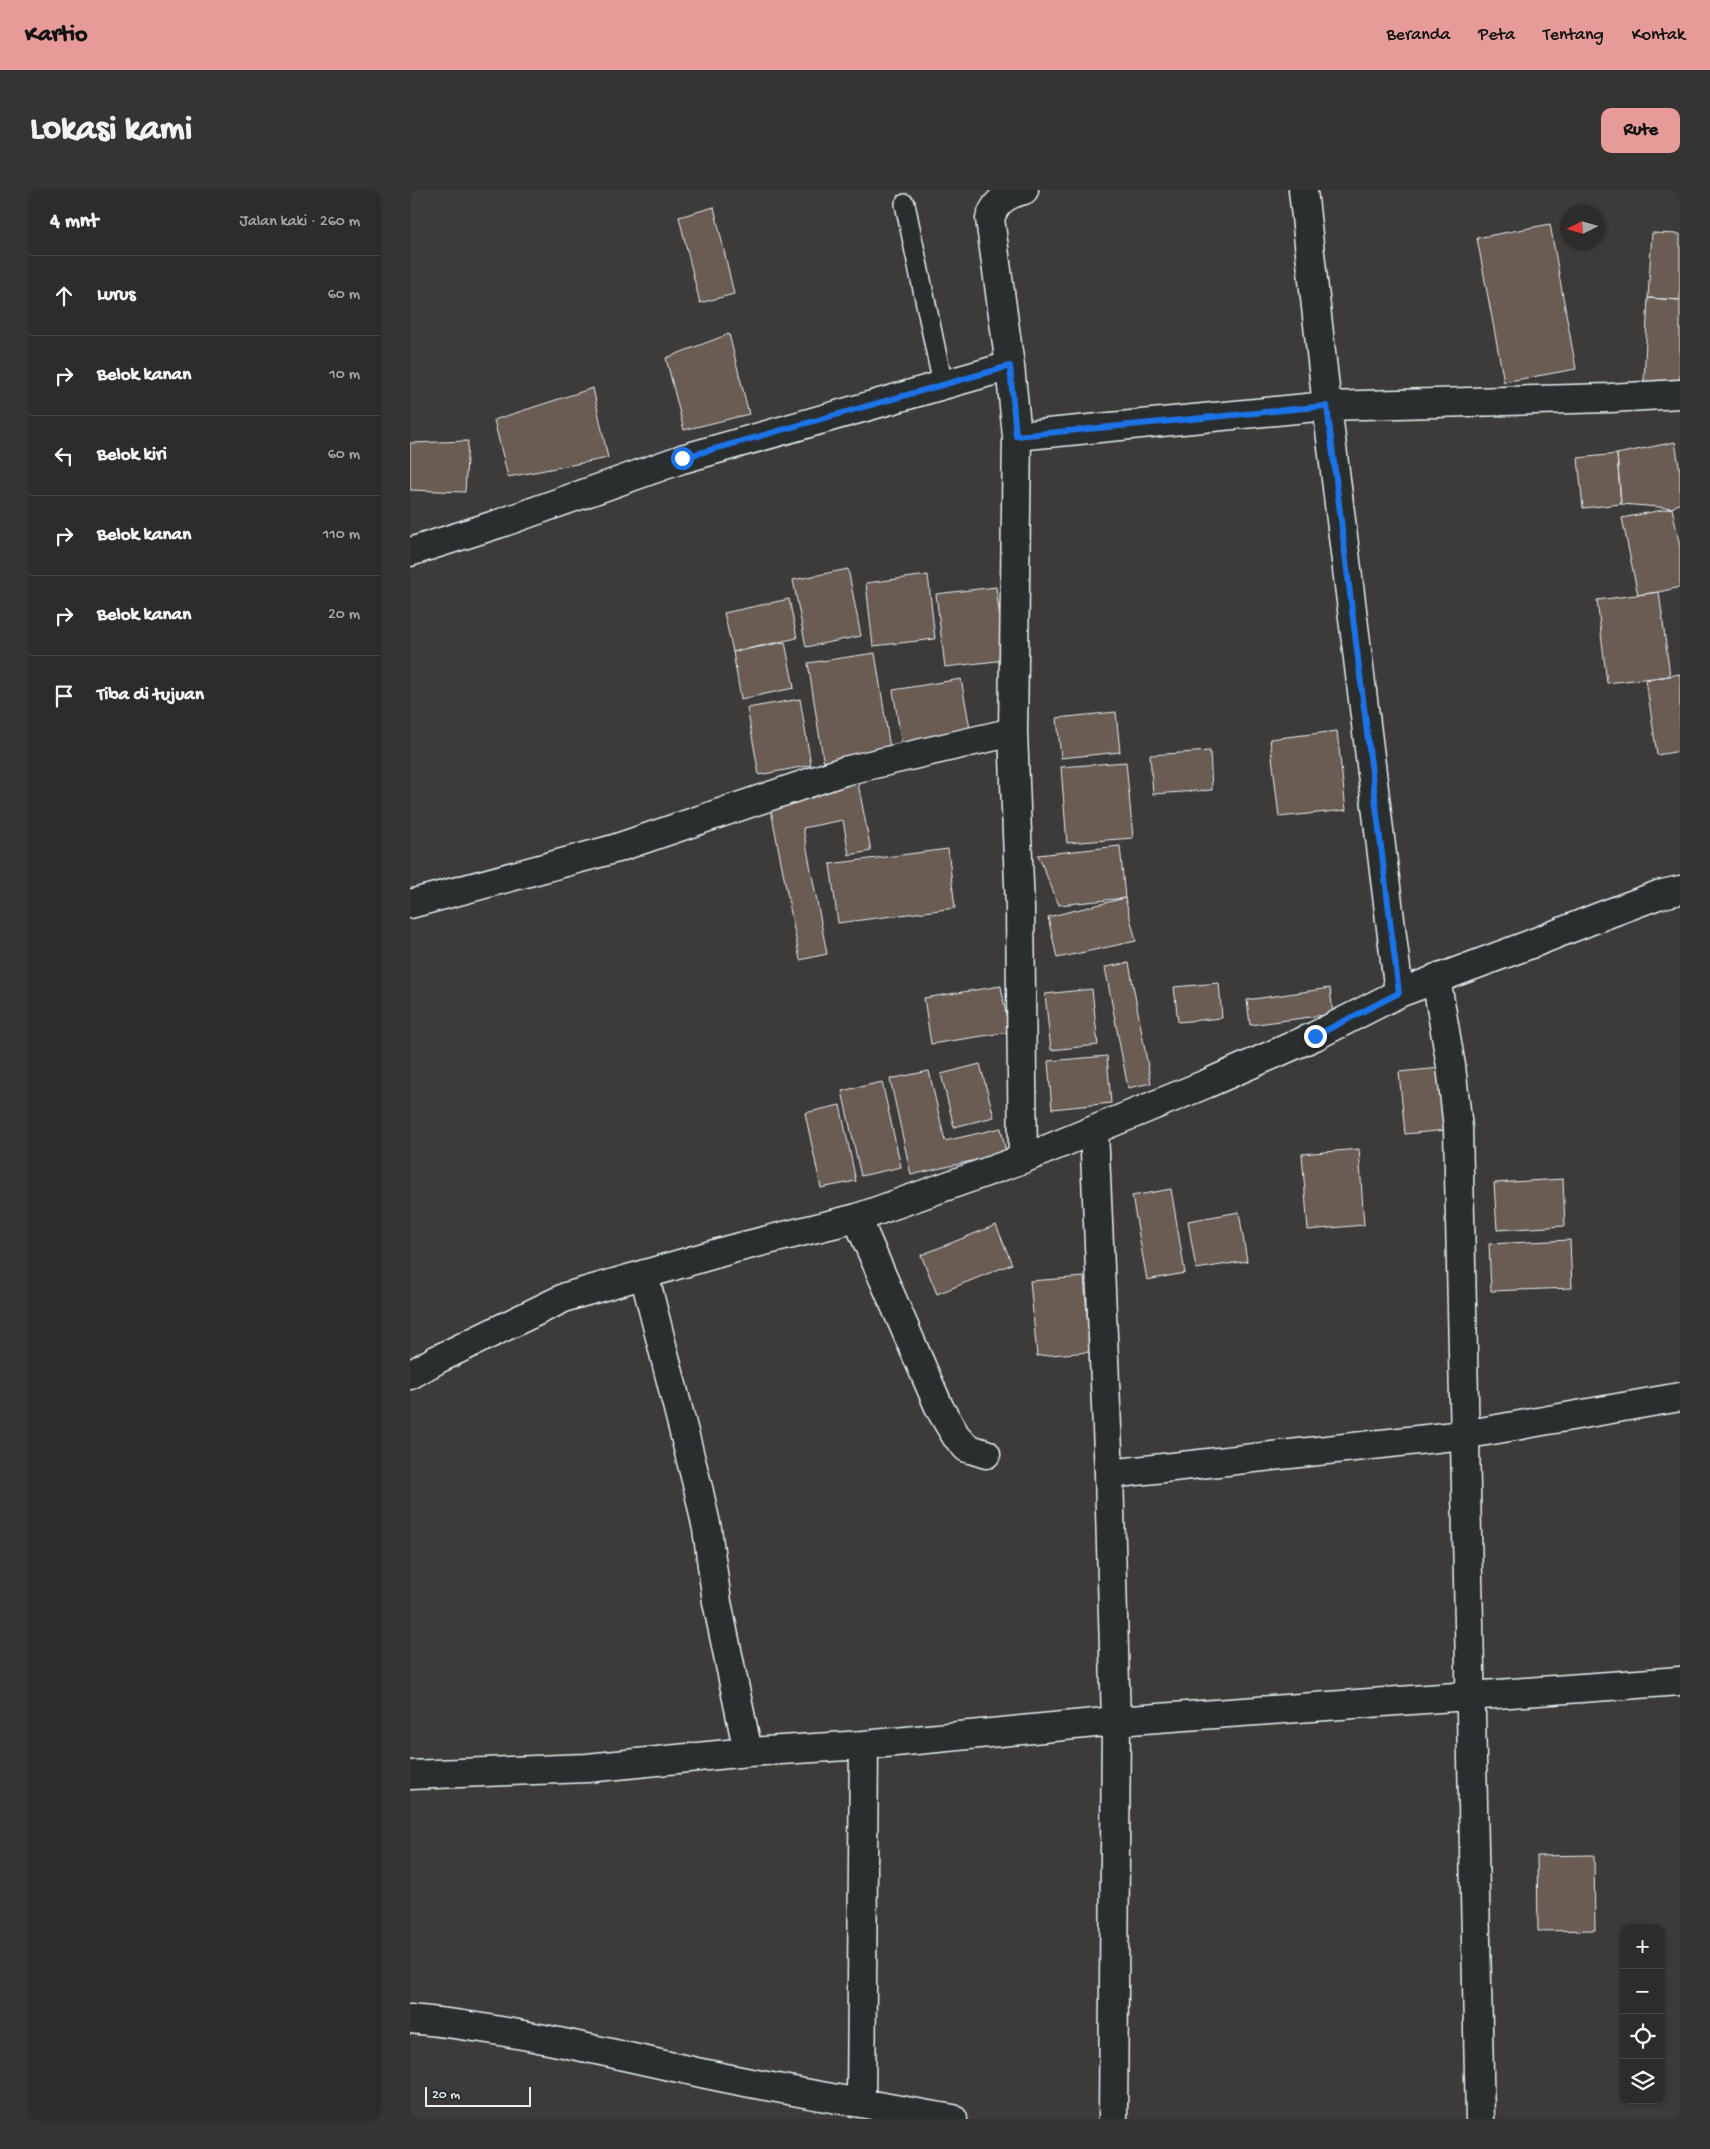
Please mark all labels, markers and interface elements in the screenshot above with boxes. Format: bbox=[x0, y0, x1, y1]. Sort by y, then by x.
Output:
text: Kartio bbox=[25, 21, 88, 50]
text: Beranda bbox=[1386, 25, 1450, 46]
text: Peta bbox=[1478, 25, 1515, 46]
text: Tentang bbox=[1543, 25, 1604, 46]
text: Kontak bbox=[1632, 25, 1685, 46]
button: Rute bbox=[1601, 108, 1680, 153]
text: Lokasi kami bbox=[30, 110, 192, 151]
north arrow bbox=[1560, 205, 1605, 250]
text: 4 mnt bbox=[50, 210, 98, 235]
text: Jalan kaki · 260 m bbox=[239, 213, 360, 232]
icon: ahead bbox=[50, 282, 78, 310]
text: Lurus bbox=[97, 284, 136, 307]
text: 60 m bbox=[328, 286, 360, 305]
icon: right bbox=[50, 362, 78, 390]
text: Belok kanan bbox=[97, 364, 191, 387]
text: 10 m bbox=[329, 366, 360, 385]
icon: left bbox=[50, 442, 78, 470]
text: Belok kiri bbox=[97, 444, 167, 467]
text: 60 m bbox=[328, 446, 360, 465]
route start bbox=[671, 447, 694, 470]
icon: right bbox=[50, 522, 78, 550]
text: Belok kanan bbox=[97, 524, 191, 547]
text: 110 m bbox=[323, 526, 360, 545]
icon: right bbox=[50, 602, 78, 630]
text: Belok kanan bbox=[97, 604, 191, 627]
text: 20 m bbox=[328, 606, 360, 625]
icon: arrive bbox=[50, 682, 78, 710]
text: Tiba di tujuan bbox=[97, 684, 204, 707]
route end bbox=[1304, 1025, 1327, 1048]
map controls bbox=[1620, 1924, 1665, 2104]
button: + bbox=[1620, 1924, 1665, 1969]
button: − bbox=[1620, 1969, 1665, 2014]
button: locate bbox=[1620, 2014, 1665, 2059]
button: layers bbox=[1620, 2059, 1665, 2104]
scale bar bbox=[425, 2084, 531, 2107]
text: 20 m bbox=[432, 2087, 460, 2104]

